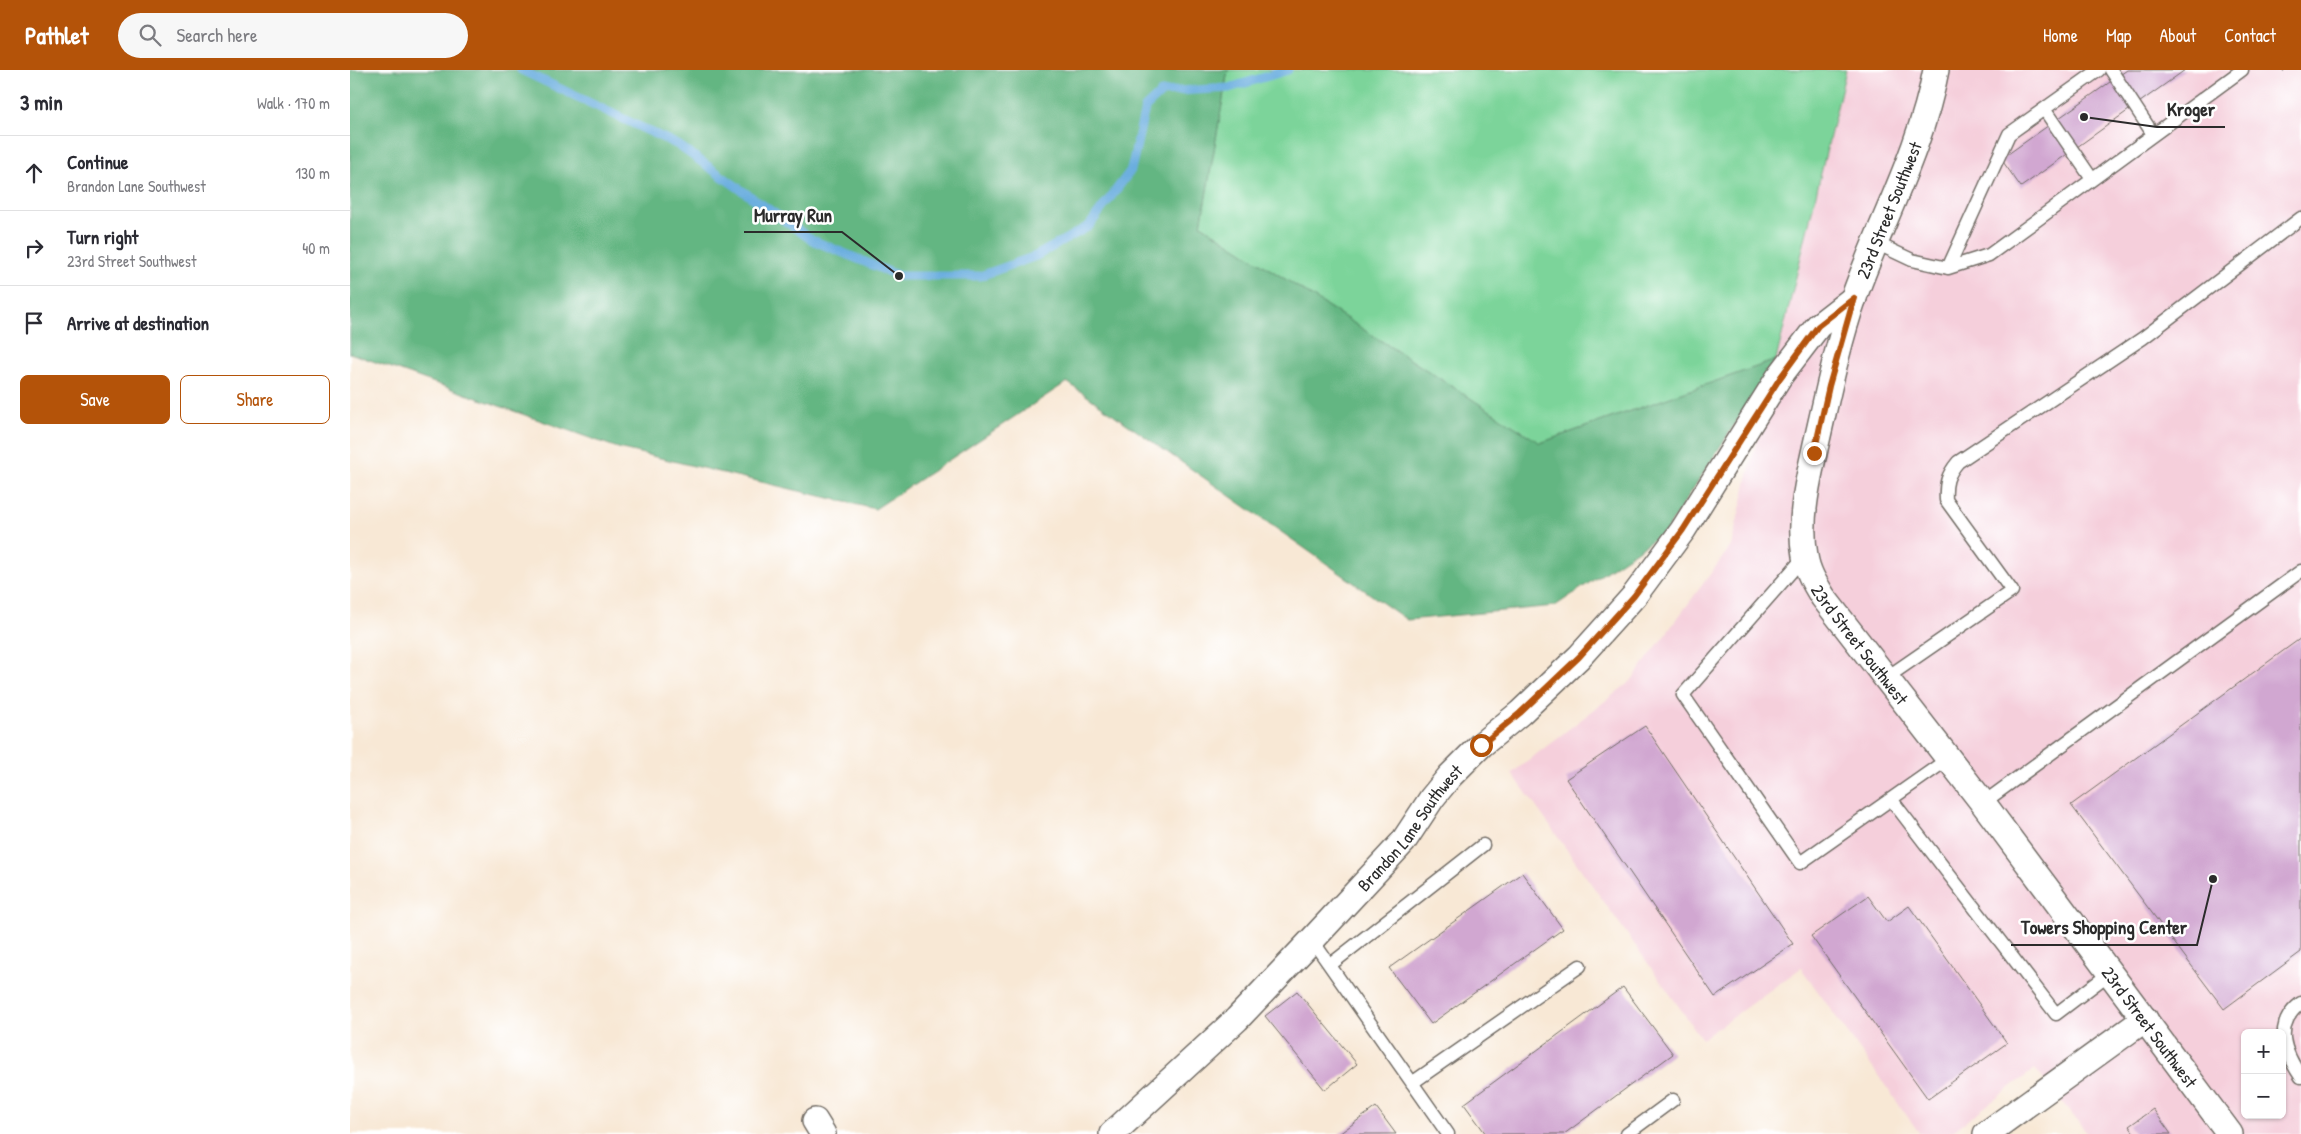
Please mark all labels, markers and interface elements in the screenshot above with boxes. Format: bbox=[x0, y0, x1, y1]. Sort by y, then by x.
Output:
search box bbox=[118, 13, 468, 58]
text: Pathlet bbox=[25, 19, 88, 51]
icon: search bbox=[136, 21, 164, 49]
text: Search here bbox=[176, 22, 258, 48]
text: Home bbox=[2043, 23, 2078, 48]
text: Map bbox=[2106, 23, 2131, 48]
text: About bbox=[2159, 23, 2196, 48]
text: Contact bbox=[2224, 23, 2276, 48]
text: 3 min bbox=[20, 88, 63, 117]
text: Walk · 170 m bbox=[257, 92, 330, 114]
callout: Kroger bbox=[2157, 93, 2225, 127]
text: Kroger bbox=[2167, 96, 2216, 123]
street label: 23rd Street Southwest bbox=[1850, 137, 1928, 282]
text: Continue bbox=[67, 149, 128, 175]
icon: ahead bbox=[20, 159, 48, 187]
text: 130 m bbox=[295, 162, 330, 184]
text: Brandon Lane Southwest bbox=[67, 175, 206, 197]
callout: Murray Run bbox=[744, 198, 842, 232]
text: Murray Run bbox=[754, 202, 833, 229]
text: Turn right bbox=[67, 224, 138, 250]
icon: right bbox=[20, 234, 48, 262]
text: 40 m bbox=[302, 237, 330, 259]
text: 23rd Street Southwest bbox=[67, 250, 197, 272]
icon: arrive bbox=[20, 309, 48, 337]
text: Arrive at destination bbox=[67, 310, 209, 336]
button: Save bbox=[20, 375, 170, 424]
button: Share bbox=[180, 375, 330, 424]
route end bbox=[1803, 442, 1826, 465]
street label: 23rd Street Southwest bbox=[1806, 579, 1915, 710]
route start bbox=[1470, 734, 1493, 757]
street label: Brandon Lane Southwest bbox=[1351, 758, 1468, 896]
callout: Towers Shopping Center bbox=[2011, 911, 2197, 945]
text: Towers Shopping Center bbox=[2020, 914, 2188, 941]
street label: 23rd Street Southwest bbox=[2096, 961, 2204, 1093]
map controls bbox=[2241, 1029, 2286, 1119]
button: + bbox=[2241, 1029, 2286, 1074]
button: − bbox=[2241, 1074, 2286, 1119]

